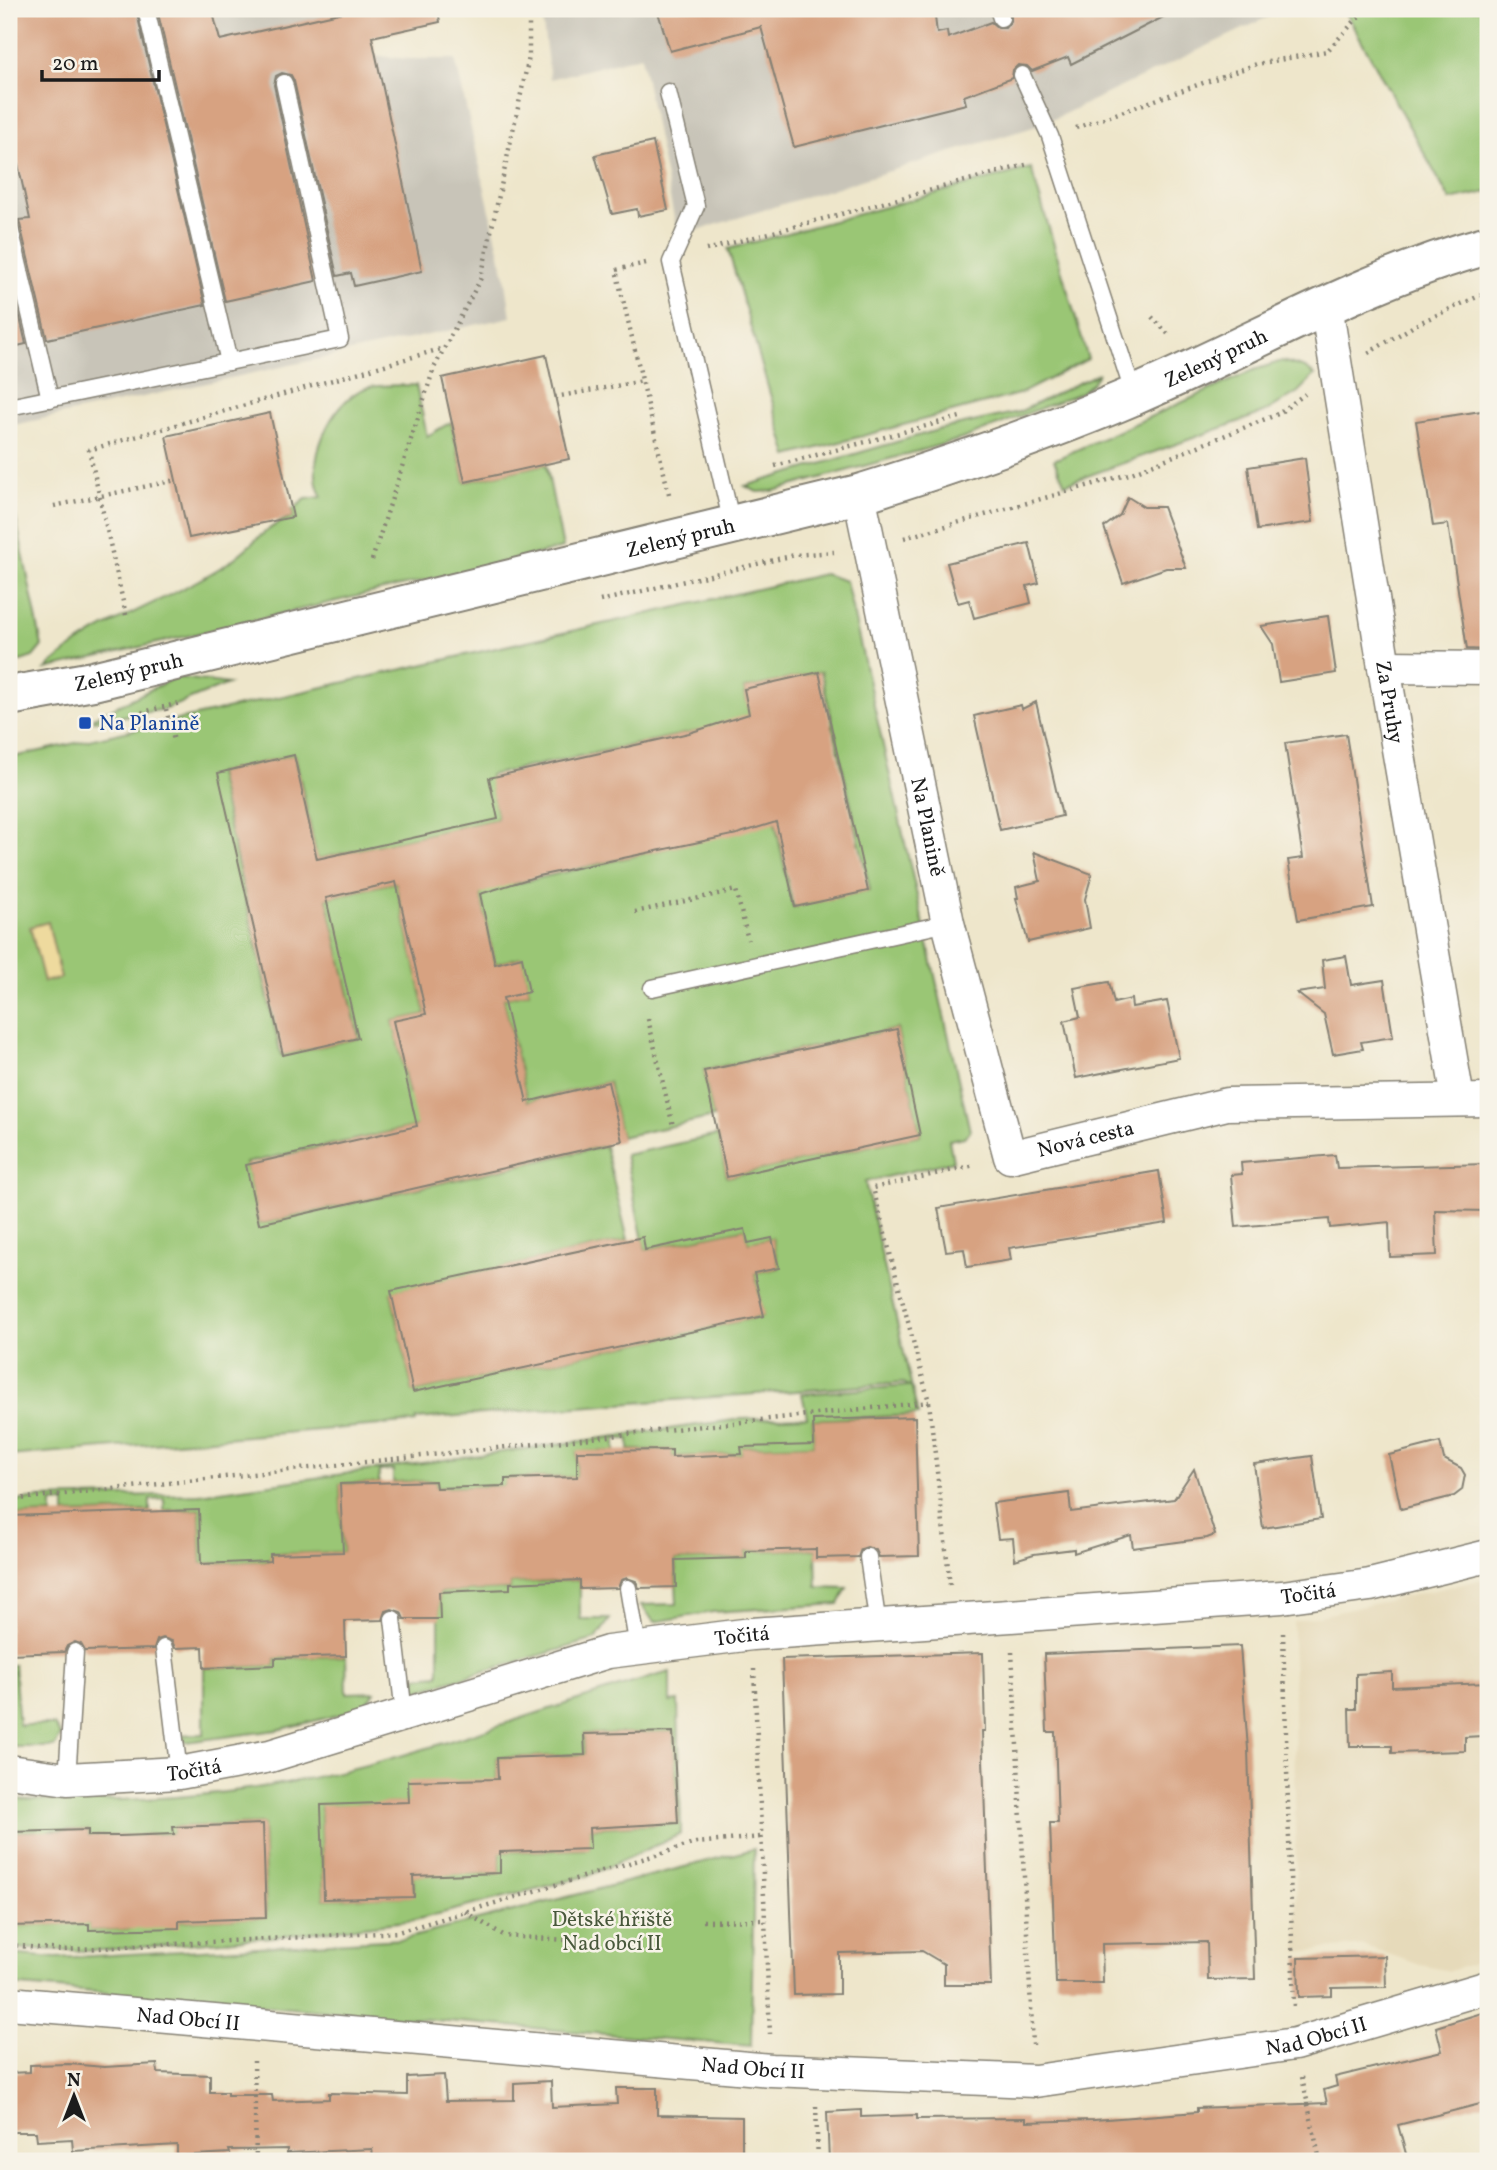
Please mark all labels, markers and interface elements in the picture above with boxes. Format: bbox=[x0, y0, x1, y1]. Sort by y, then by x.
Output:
scale bar bbox=[42, 38, 159, 82]
text: 20 m bbox=[52, 50, 98, 79]
street label: Zelený pruh bbox=[1160, 322, 1273, 396]
street label: Zelený pruh bbox=[623, 512, 738, 566]
street label: Zelený pruh bbox=[72, 646, 187, 700]
street label: Za Pruhy bbox=[1367, 658, 1410, 747]
place label: Na Planině bbox=[99, 710, 200, 739]
marker: Na Planině bbox=[77, 715, 93, 731]
street label: Na Planině bbox=[902, 775, 951, 879]
street label: Nová cesta bbox=[1035, 1114, 1137, 1166]
street label: Točitá bbox=[1279, 1577, 1338, 1613]
street label: Točitá bbox=[713, 1620, 771, 1655]
street label: Točitá bbox=[166, 1752, 224, 1790]
park label: Dětské hřiště Nad obcí II bbox=[552, 1906, 672, 1959]
street label: Nad Obcí II bbox=[135, 2001, 241, 2039]
street label: Nad Obcí II bbox=[1264, 2011, 1371, 2064]
street label: Nad Obcí II bbox=[700, 2051, 805, 2087]
north arrow bbox=[38, 2062, 108, 2132]
text: N bbox=[67, 2068, 81, 2094]

